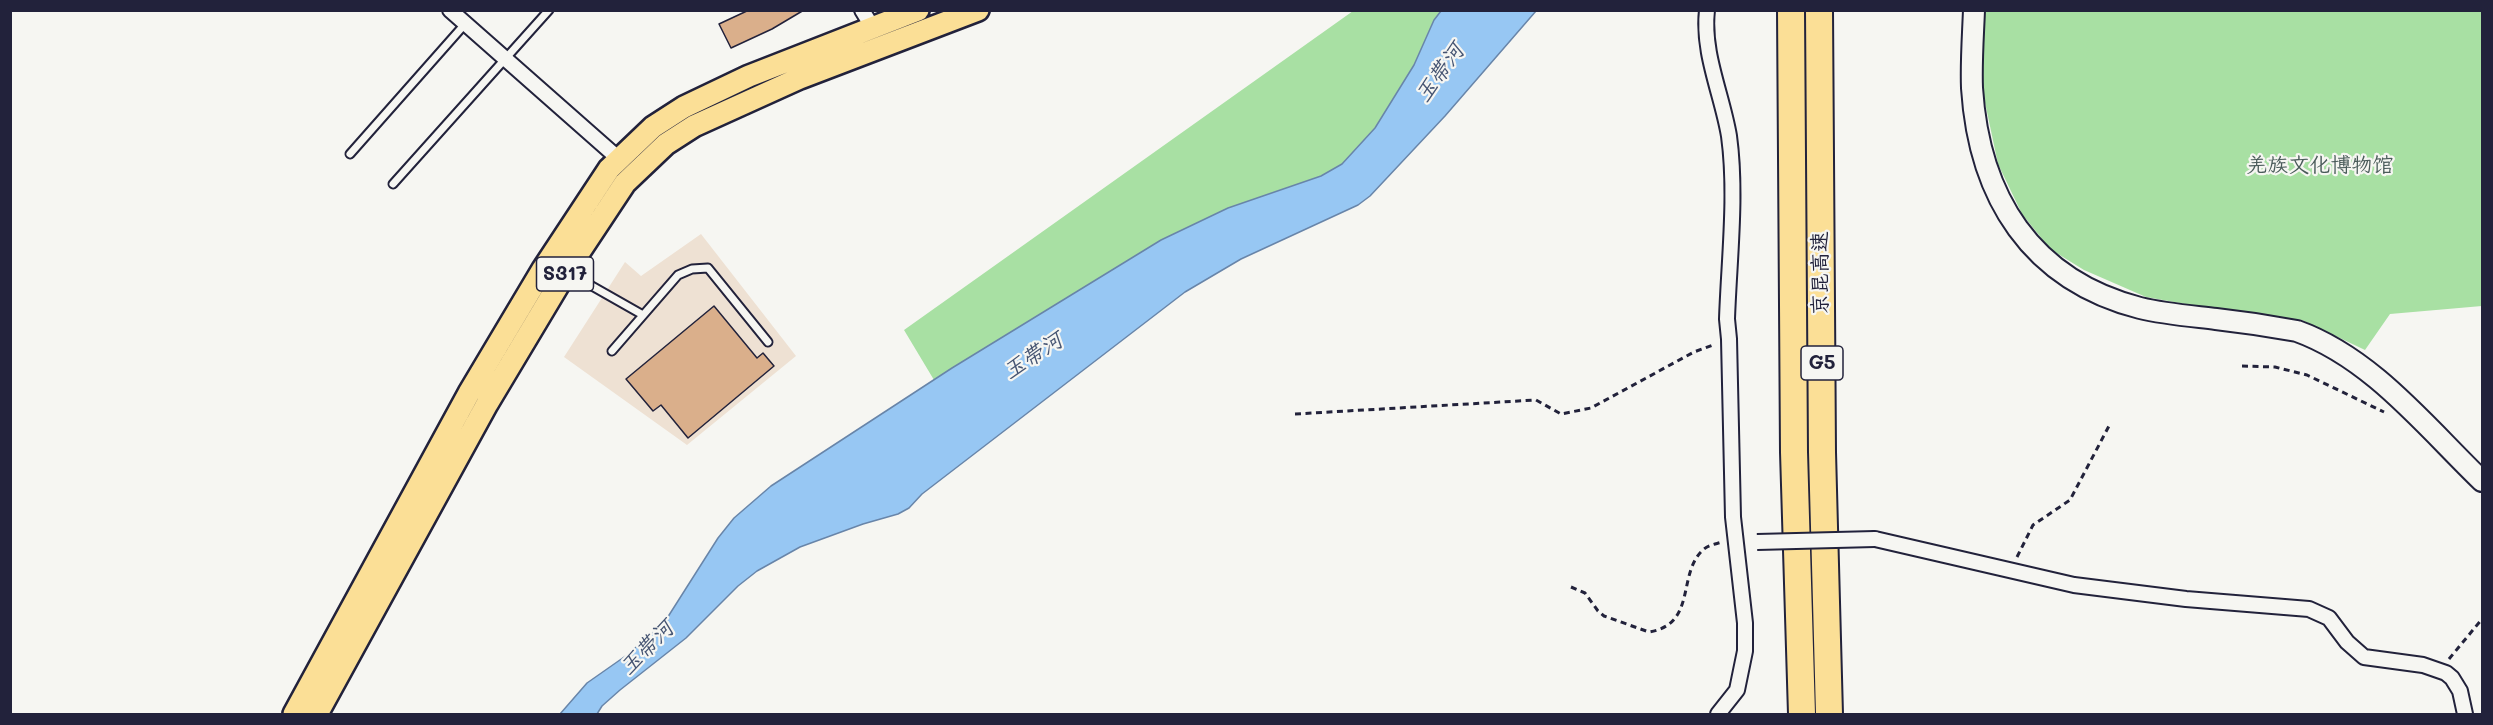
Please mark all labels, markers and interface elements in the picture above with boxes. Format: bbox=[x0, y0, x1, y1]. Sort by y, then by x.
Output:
water label: 玉带河 bbox=[1410, 39, 1470, 107]
park label: 羌族文化博物馆 bbox=[2247, 153, 2393, 179]
street label: 京昆高速 bbox=[1808, 231, 1834, 315]
road number: S317 bbox=[536, 257, 594, 291]
water label: 玉带河 bbox=[998, 327, 1068, 385]
road number: G5 bbox=[1801, 346, 1843, 380]
water label: 玉带河 bbox=[614, 615, 680, 681]

